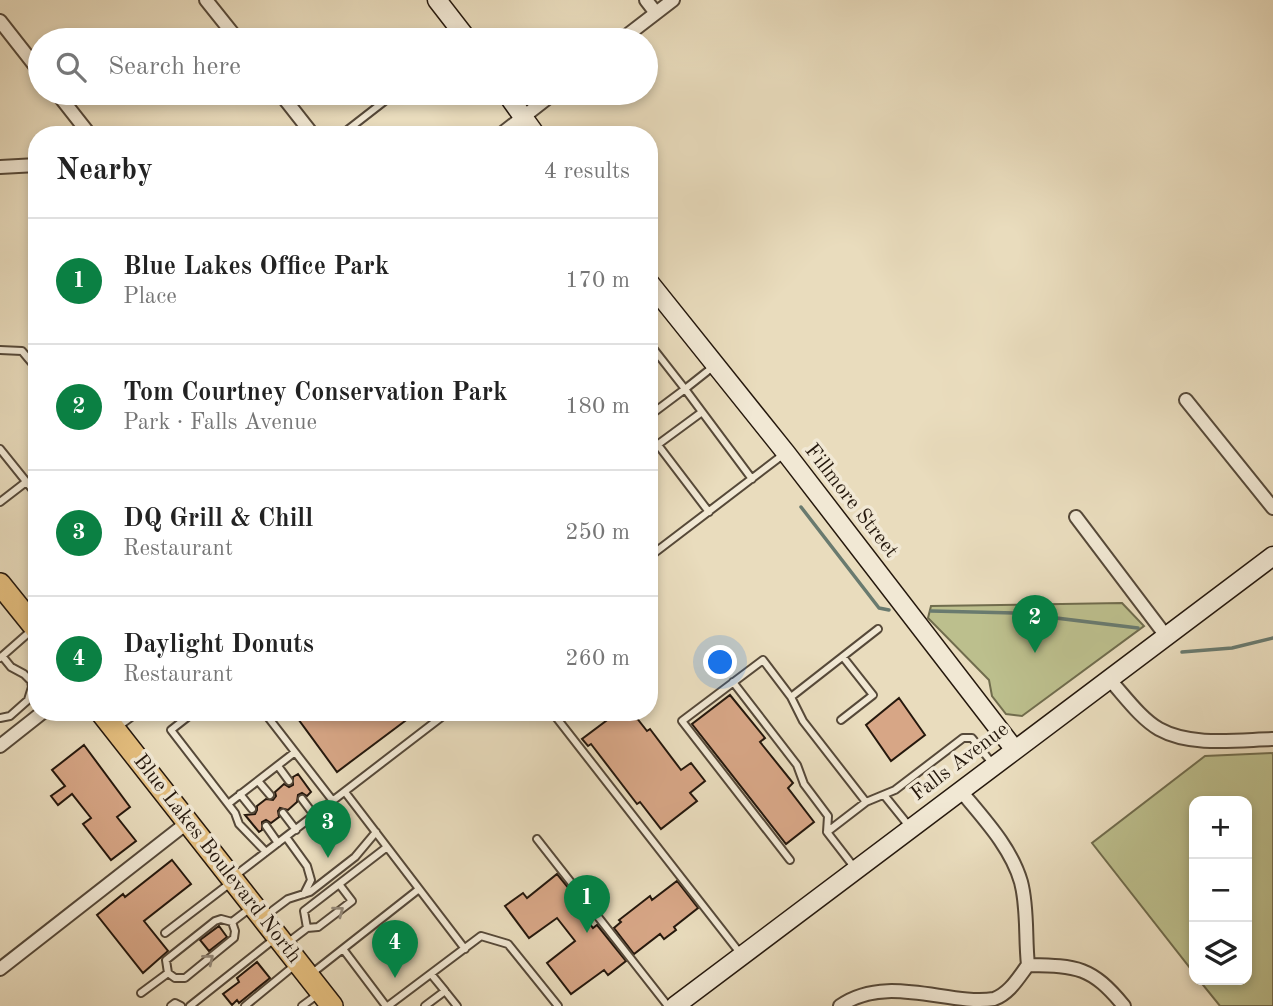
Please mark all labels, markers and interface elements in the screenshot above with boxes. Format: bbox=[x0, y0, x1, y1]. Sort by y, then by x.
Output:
search box bbox=[28, 28, 658, 105]
icon: search bbox=[52, 48, 90, 86]
text: Search here bbox=[108, 54, 241, 80]
text: Nearby bbox=[56, 156, 153, 186]
text: 4 results bbox=[544, 160, 630, 183]
text: Blue Lakes Office Park bbox=[123, 254, 389, 280]
text: 1 bbox=[72, 269, 86, 292]
text: 170 m bbox=[565, 269, 630, 292]
text: Place bbox=[123, 285, 177, 308]
text: Tom Courtney Conservation Park bbox=[123, 380, 508, 406]
text: 2 bbox=[72, 395, 86, 418]
text: 180 m bbox=[565, 395, 630, 418]
text: Park · Falls Avenue bbox=[123, 411, 317, 434]
street label: Fillmore Street bbox=[800, 440, 902, 562]
text: DQ Grill & Chill bbox=[123, 506, 313, 532]
text: 3 bbox=[72, 521, 86, 544]
text: 250 m bbox=[565, 521, 630, 544]
text: Restaurant bbox=[123, 537, 233, 560]
pin: 2 bbox=[1012, 595, 1058, 653]
text: Daylight Donuts bbox=[123, 632, 314, 658]
your location bbox=[703, 645, 737, 679]
text: 4 bbox=[72, 647, 86, 670]
text: 260 m bbox=[565, 647, 630, 670]
text: Restaurant bbox=[123, 663, 233, 686]
street label: Falls Avenue bbox=[907, 719, 1013, 805]
street label: Blue Lakes Boulevard North bbox=[129, 751, 305, 967]
map controls bbox=[1189, 796, 1252, 985]
button: + bbox=[1189, 796, 1252, 859]
pin: 3 bbox=[305, 800, 351, 858]
button: − bbox=[1189, 859, 1252, 922]
pin: 1 bbox=[564, 875, 610, 933]
one-way arrow bbox=[331, 906, 344, 919]
pin: 4 bbox=[372, 920, 418, 978]
button: layers bbox=[1189, 922, 1252, 985]
one-way arrow bbox=[201, 954, 213, 967]

